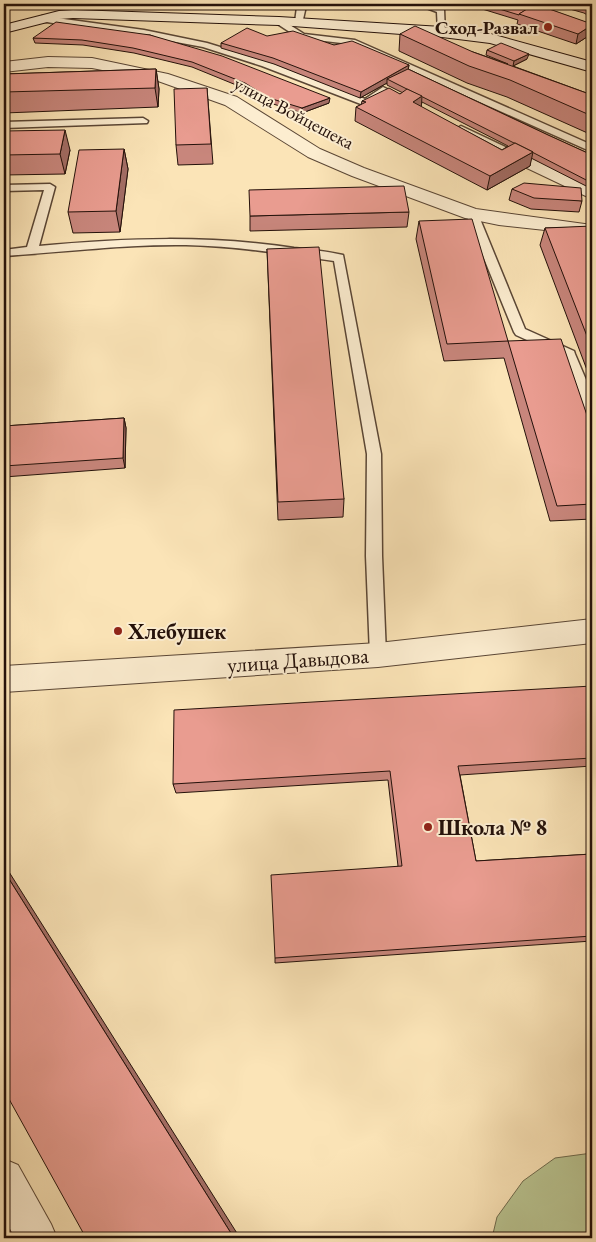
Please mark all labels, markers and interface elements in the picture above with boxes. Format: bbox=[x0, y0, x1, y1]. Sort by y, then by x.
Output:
place label: Сход-Развал bbox=[435, 15, 538, 40]
marker: Сход-Развал bbox=[542, 21, 554, 33]
street label: улица Войцешека bbox=[229, 71, 359, 155]
place label: Хлебушек bbox=[127, 617, 227, 646]
marker: Хлебушек bbox=[112, 625, 124, 637]
street label: улица Давыдова bbox=[226, 641, 370, 679]
place label: Школа № 8 bbox=[438, 813, 547, 842]
marker: Школа № 8 bbox=[422, 821, 434, 833]

